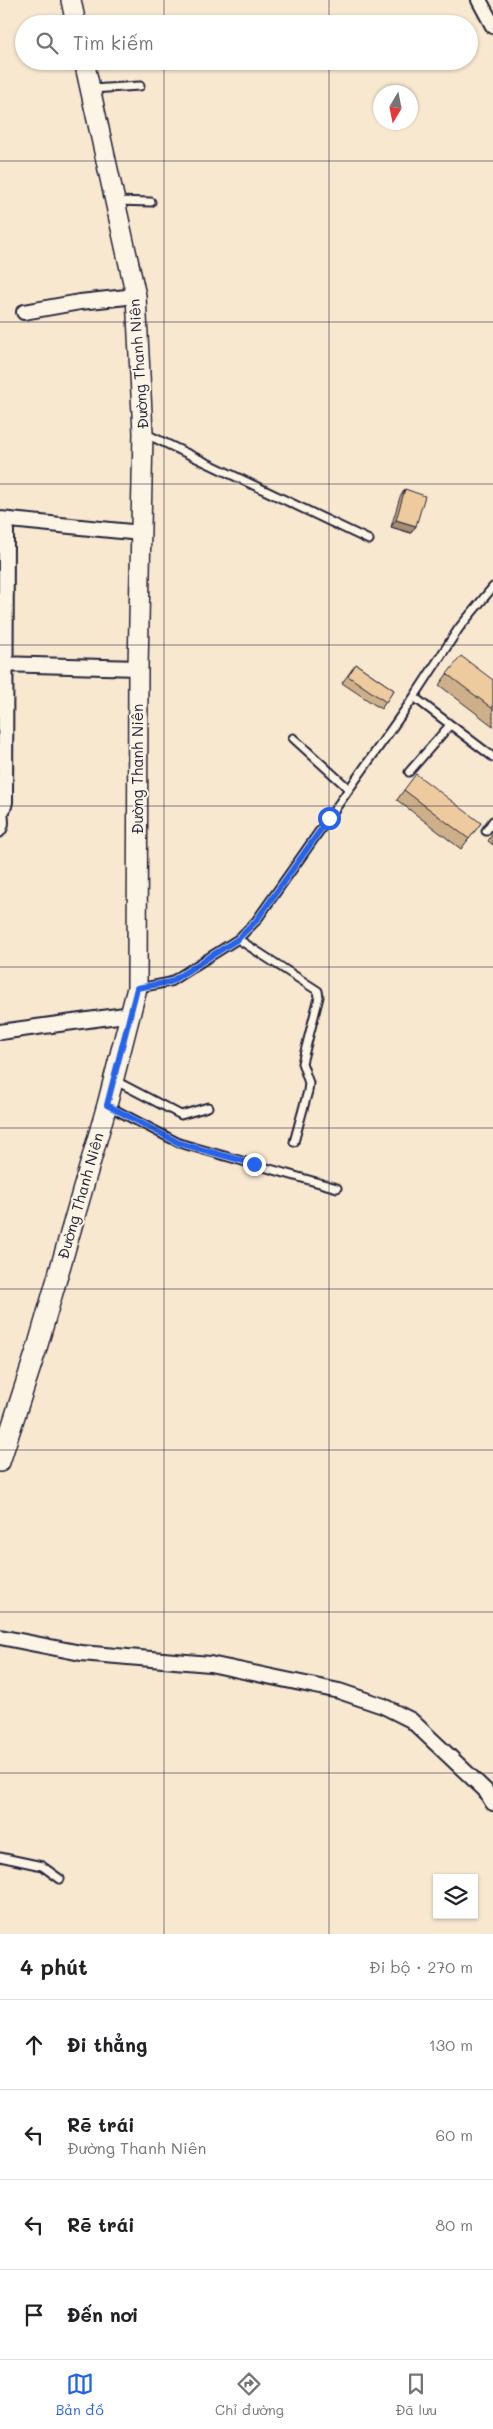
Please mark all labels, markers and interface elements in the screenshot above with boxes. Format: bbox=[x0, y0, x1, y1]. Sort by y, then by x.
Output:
search box bbox=[15, 15, 478, 70]
icon: search bbox=[33, 29, 61, 57]
text: Tìm kiếm bbox=[73, 30, 154, 55]
north arrow bbox=[373, 85, 418, 130]
street label: Đường Thanh Niên bbox=[123, 298, 153, 430]
street label: Đường Thanh Niên bbox=[127, 704, 147, 834]
route start bbox=[318, 807, 341, 830]
street label: Đường Thanh Niên bbox=[52, 1130, 108, 1261]
route end bbox=[243, 1153, 266, 1176]
map controls bbox=[433, 1874, 478, 1919]
button: layers bbox=[433, 1874, 478, 1919]
text: 4 phút bbox=[20, 1953, 88, 1980]
text: Đi bộ · 270 m bbox=[369, 1956, 473, 1977]
icon: ahead bbox=[20, 2031, 48, 2059]
text: Đi thẳng bbox=[67, 2032, 147, 2057]
text: 130 m bbox=[429, 2034, 473, 2055]
text: Rẽ trái bbox=[67, 2112, 135, 2137]
icon: left bbox=[20, 2121, 48, 2149]
text: 60 m bbox=[436, 2124, 473, 2145]
text: Đường Thanh Niên bbox=[67, 2137, 206, 2158]
icon: left bbox=[20, 2211, 48, 2239]
text: Rẽ trái bbox=[67, 2212, 135, 2237]
text: 80 m bbox=[436, 2214, 473, 2235]
icon: arrive bbox=[20, 2301, 48, 2329]
text: Đến nơi bbox=[67, 2302, 139, 2327]
tab: Bản đồ bbox=[56, 2370, 104, 2419]
tab: Chỉ đường bbox=[215, 2370, 284, 2419]
tab: Đã lưu bbox=[395, 2370, 437, 2419]

